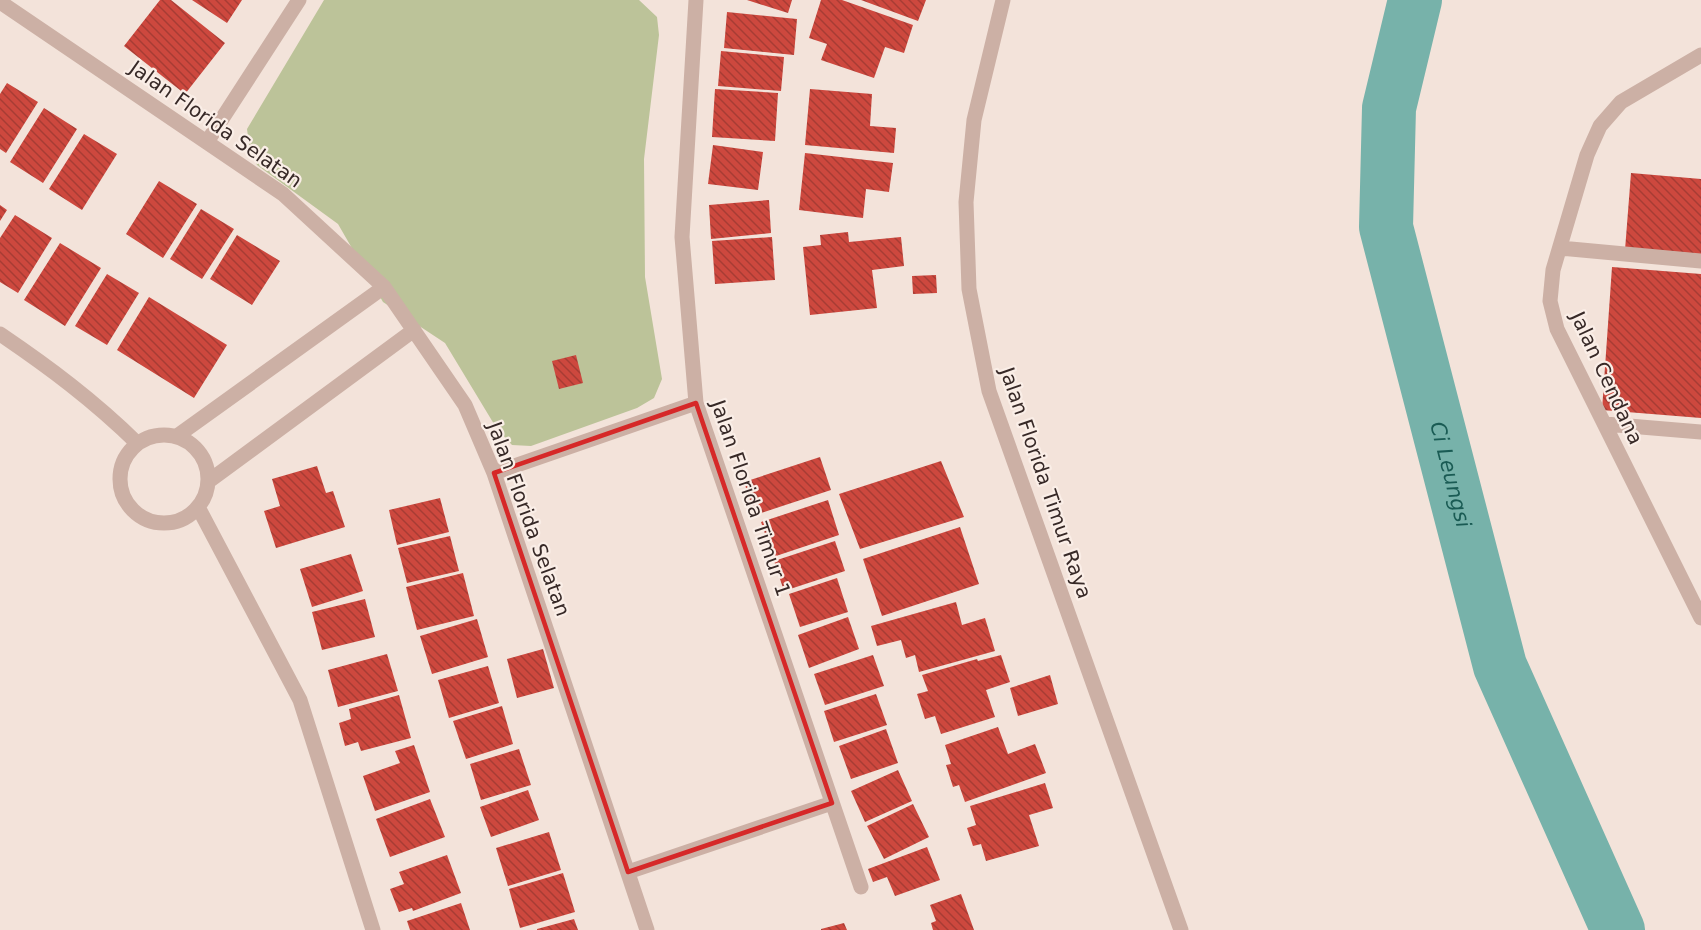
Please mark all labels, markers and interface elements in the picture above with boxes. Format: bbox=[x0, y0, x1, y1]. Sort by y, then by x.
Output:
street label: Jalan Florida Selatan bbox=[124, 54, 307, 193]
street label: Jalan Cendana bbox=[1565, 306, 1648, 448]
street label: Jalan Florida Timur Raya bbox=[994, 362, 1097, 602]
street label: Jalan Florida Timur 1 bbox=[705, 395, 796, 599]
street label: Jalan Florida Selatan bbox=[482, 417, 575, 619]
water label: Ci Leungsi bbox=[1425, 419, 1476, 530]

